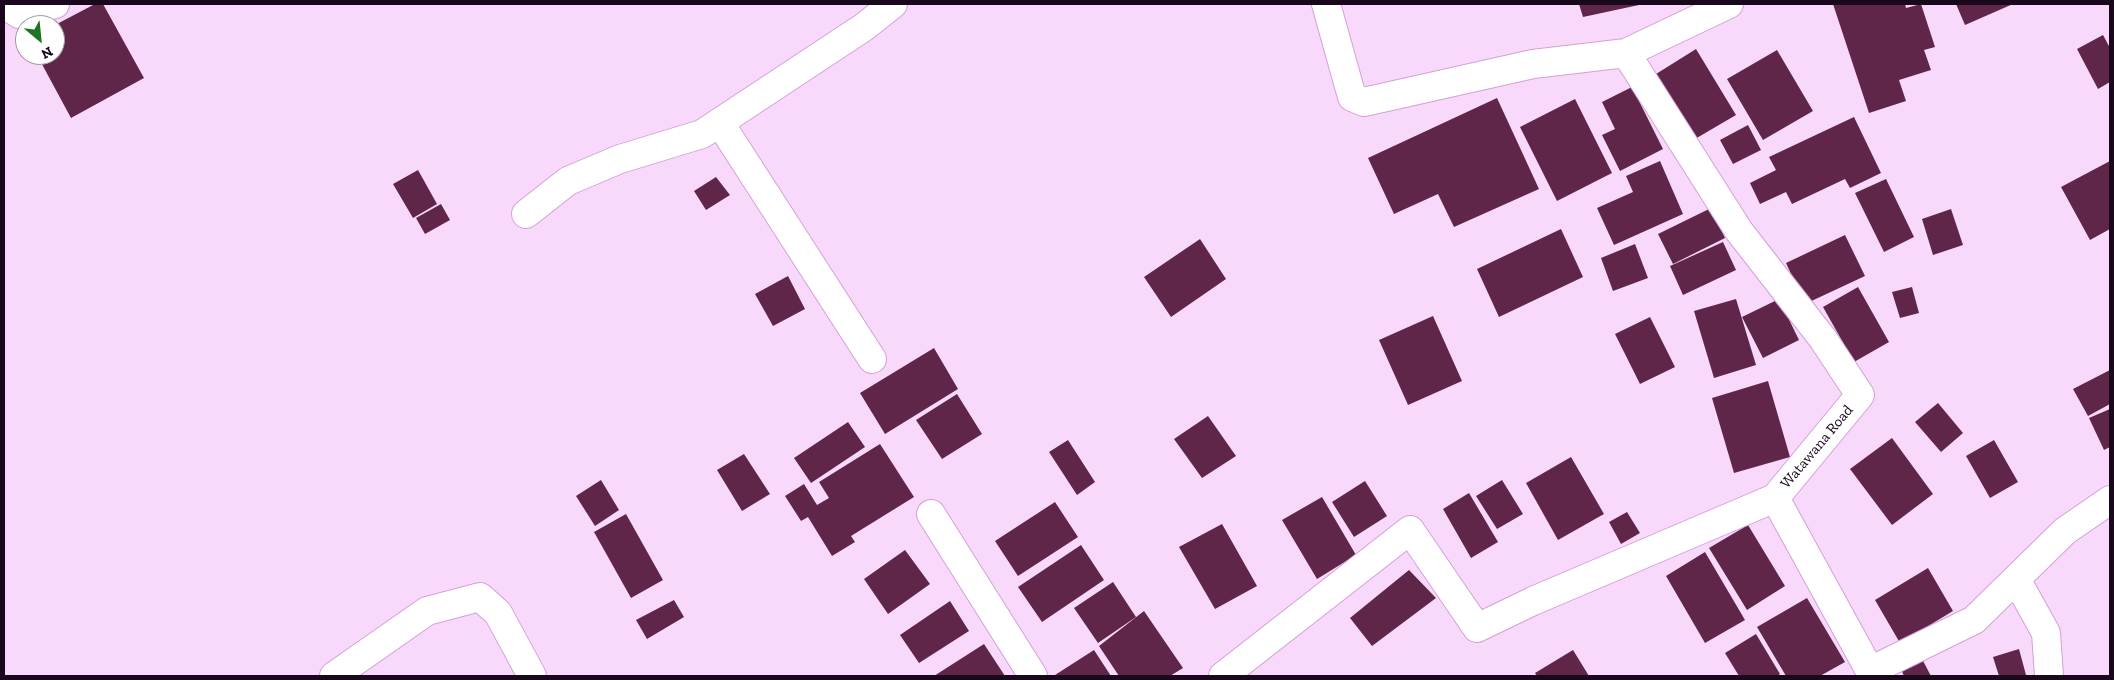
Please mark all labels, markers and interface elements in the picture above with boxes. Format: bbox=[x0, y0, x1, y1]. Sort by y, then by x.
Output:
north arrow bbox=[15, 15, 65, 65]
text: N bbox=[38, 43, 56, 63]
street label: Watawana Road bbox=[1777, 402, 1857, 492]

